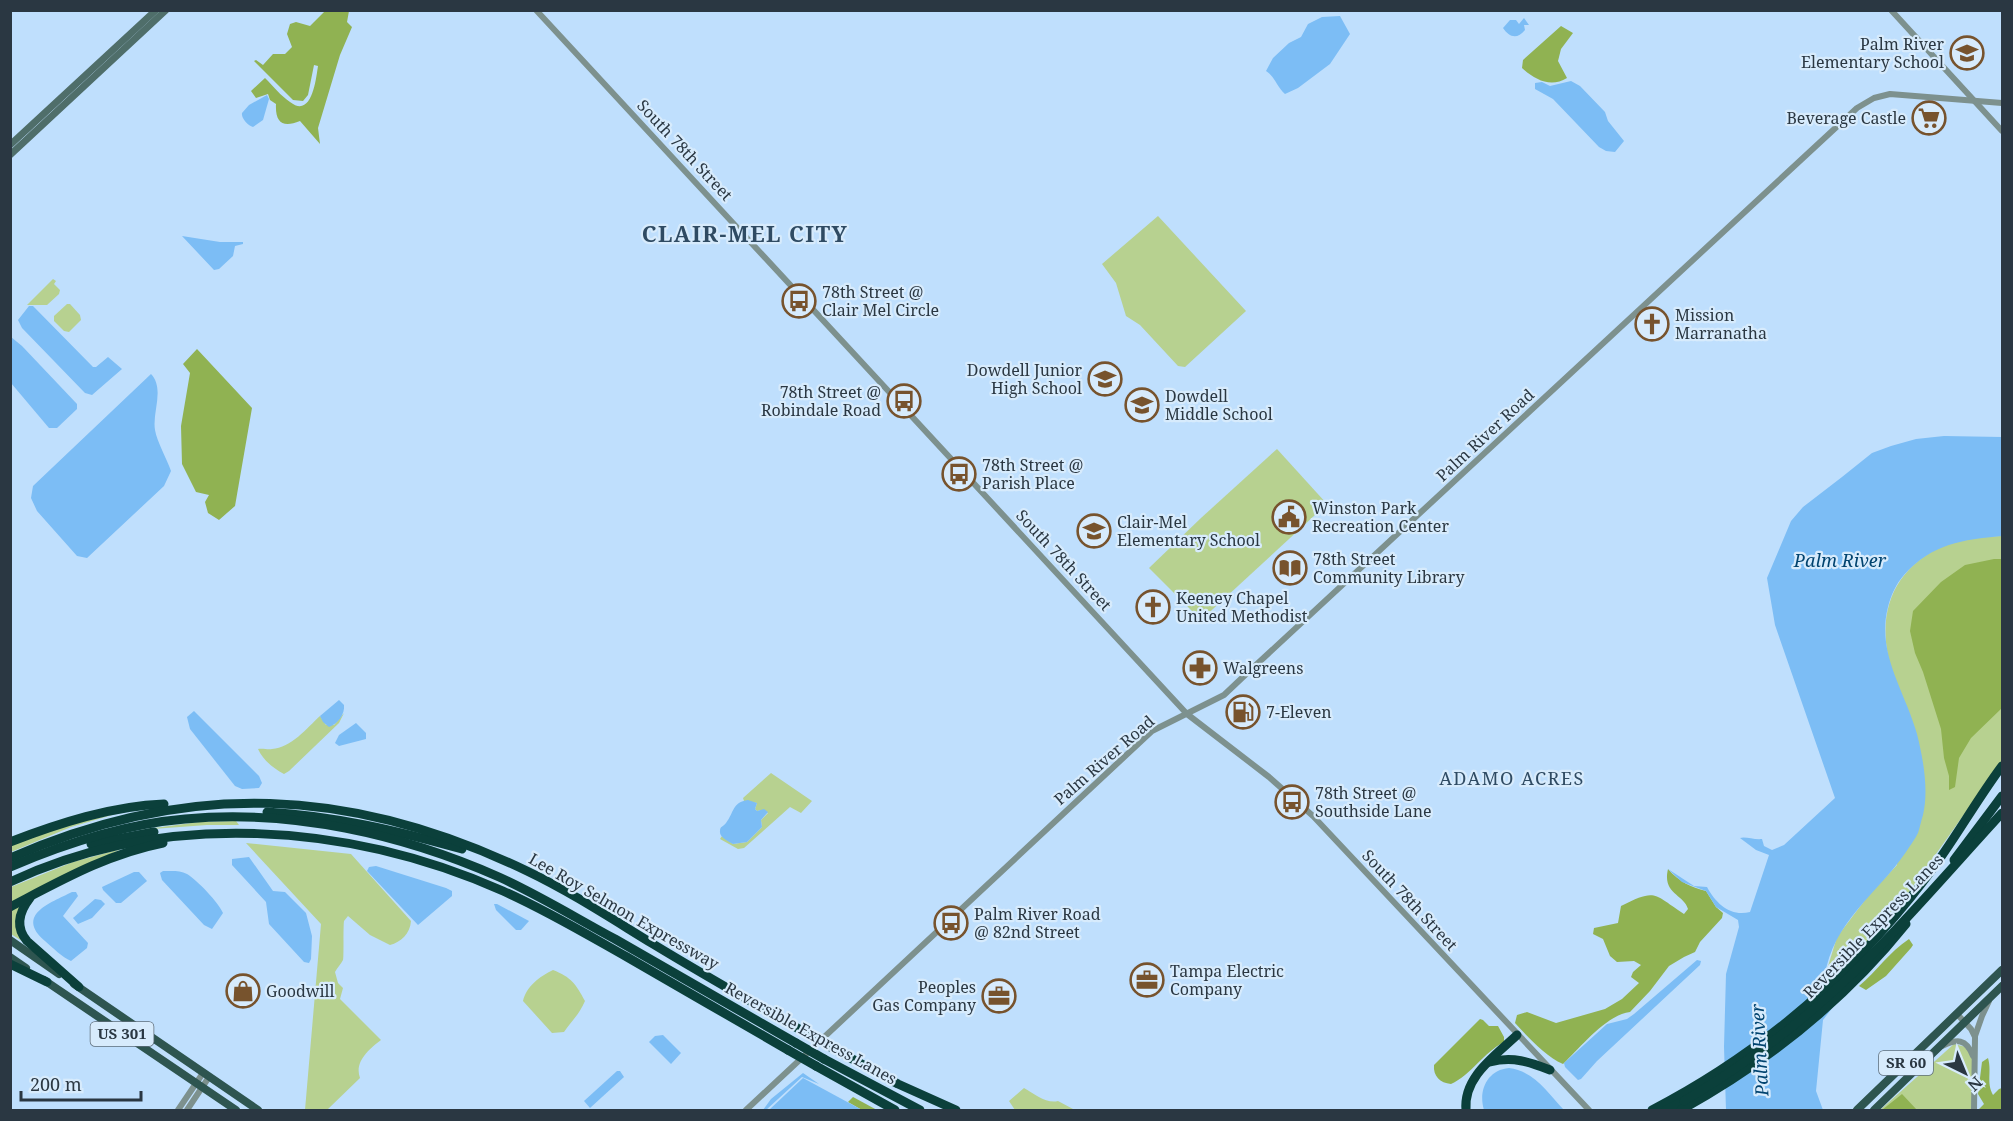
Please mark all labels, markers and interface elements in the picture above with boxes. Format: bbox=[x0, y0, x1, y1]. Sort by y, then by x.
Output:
place label: Palm River Elementary School bbox=[1801, 33, 1944, 73]
school or university icon: Palm River Elementary School bbox=[1949, 35, 1985, 71]
street label: South 78th Street bbox=[632, 95, 738, 205]
supermarket icon: Beverage Castle bbox=[1911, 100, 1947, 136]
place label: Beverage Castle bbox=[1786, 107, 1906, 129]
district label: CLAIR-MEL CITY bbox=[642, 218, 848, 248]
place label: 78th Street @ Clair Mel Circle bbox=[822, 281, 939, 321]
bus stop icon: 78th Street @ Clair Mel Circle bbox=[781, 283, 817, 319]
place label: Mission Marranatha bbox=[1675, 304, 1767, 344]
church icon: Mission Marranatha bbox=[1634, 306, 1670, 342]
place label: Dowdell Junior High School bbox=[967, 359, 1082, 399]
school or university icon: Dowdell Junior High School bbox=[1087, 361, 1123, 397]
place label: 78th Street @ Robindale Road bbox=[761, 381, 881, 421]
bus stop icon: 78th Street @ Robindale Road bbox=[886, 383, 922, 419]
street label: Palm River Road bbox=[1431, 384, 1539, 486]
place label: Dowdell Middle School bbox=[1165, 385, 1273, 425]
school or university icon: Dowdell Middle School bbox=[1124, 387, 1160, 423]
place label: 78th Street @ Parish Place bbox=[982, 454, 1083, 494]
bus stop icon: 78th Street @ Parish Place bbox=[941, 456, 977, 492]
place label: Winston Park Recreation Center bbox=[1312, 497, 1449, 537]
public building icon: Winston Park Recreation Center bbox=[1271, 499, 1307, 535]
street label: South 78th Street bbox=[1011, 505, 1117, 615]
place label: Clair-Mel Elementary School bbox=[1117, 511, 1260, 551]
school or university icon: Clair-Mel Elementary School bbox=[1076, 513, 1112, 549]
place label: 78th Street Community Library bbox=[1313, 548, 1465, 588]
water label: Palm River bbox=[1793, 548, 1887, 572]
library icon: 78th Street Community Library bbox=[1272, 550, 1308, 586]
place label: Keeney Chapel United Methodist bbox=[1176, 587, 1308, 627]
church icon: Keeney Chapel United Methodist bbox=[1135, 589, 1171, 625]
pharmacy icon: Walgreens bbox=[1182, 650, 1218, 686]
place label: Walgreens bbox=[1223, 657, 1303, 679]
fuel station icon: 7-Eleven bbox=[1225, 694, 1261, 730]
place label: 7-Eleven bbox=[1266, 701, 1332, 723]
street label: Palm River Road bbox=[1049, 710, 1159, 810]
district label: ADAMO ACRES bbox=[1439, 766, 1585, 790]
place label: 78th Street @ Southside Lane bbox=[1315, 782, 1432, 822]
bus stop icon: 78th Street @ Southside Lane bbox=[1274, 784, 1310, 820]
street label: South 78th Street bbox=[1357, 845, 1463, 955]
street label: Lee Roy Selmon Expressway bbox=[525, 847, 724, 975]
street label: Reversible Express Lanes bbox=[1798, 849, 1948, 1003]
place label: Palm River Road @ 82nd Street bbox=[974, 903, 1101, 943]
bus stop icon: Palm River Road @ 82nd Street bbox=[933, 905, 969, 941]
place label: Tampa Electric Company bbox=[1170, 960, 1284, 1000]
office icon: Tampa Electric Company bbox=[1129, 962, 1165, 998]
shop icon: Goodwill bbox=[225, 973, 261, 1009]
place label: Peoples Gas Company bbox=[872, 976, 977, 1016]
street label: Reversible Express Lanes bbox=[721, 977, 901, 1089]
office icon: Peoples Gas Company bbox=[981, 978, 1017, 1014]
place label: Goodwill bbox=[266, 980, 335, 1002]
water label: Palm River bbox=[1745, 1003, 1773, 1098]
road number: US 301 bbox=[90, 1022, 154, 1046]
north arrow bbox=[1935, 1043, 1995, 1103]
road number: SR 60 bbox=[1879, 1051, 1933, 1075]
scale bar bbox=[21, 1064, 141, 1102]
text: 200 m bbox=[30, 1072, 82, 1096]
text: N bbox=[1963, 1072, 1987, 1097]

